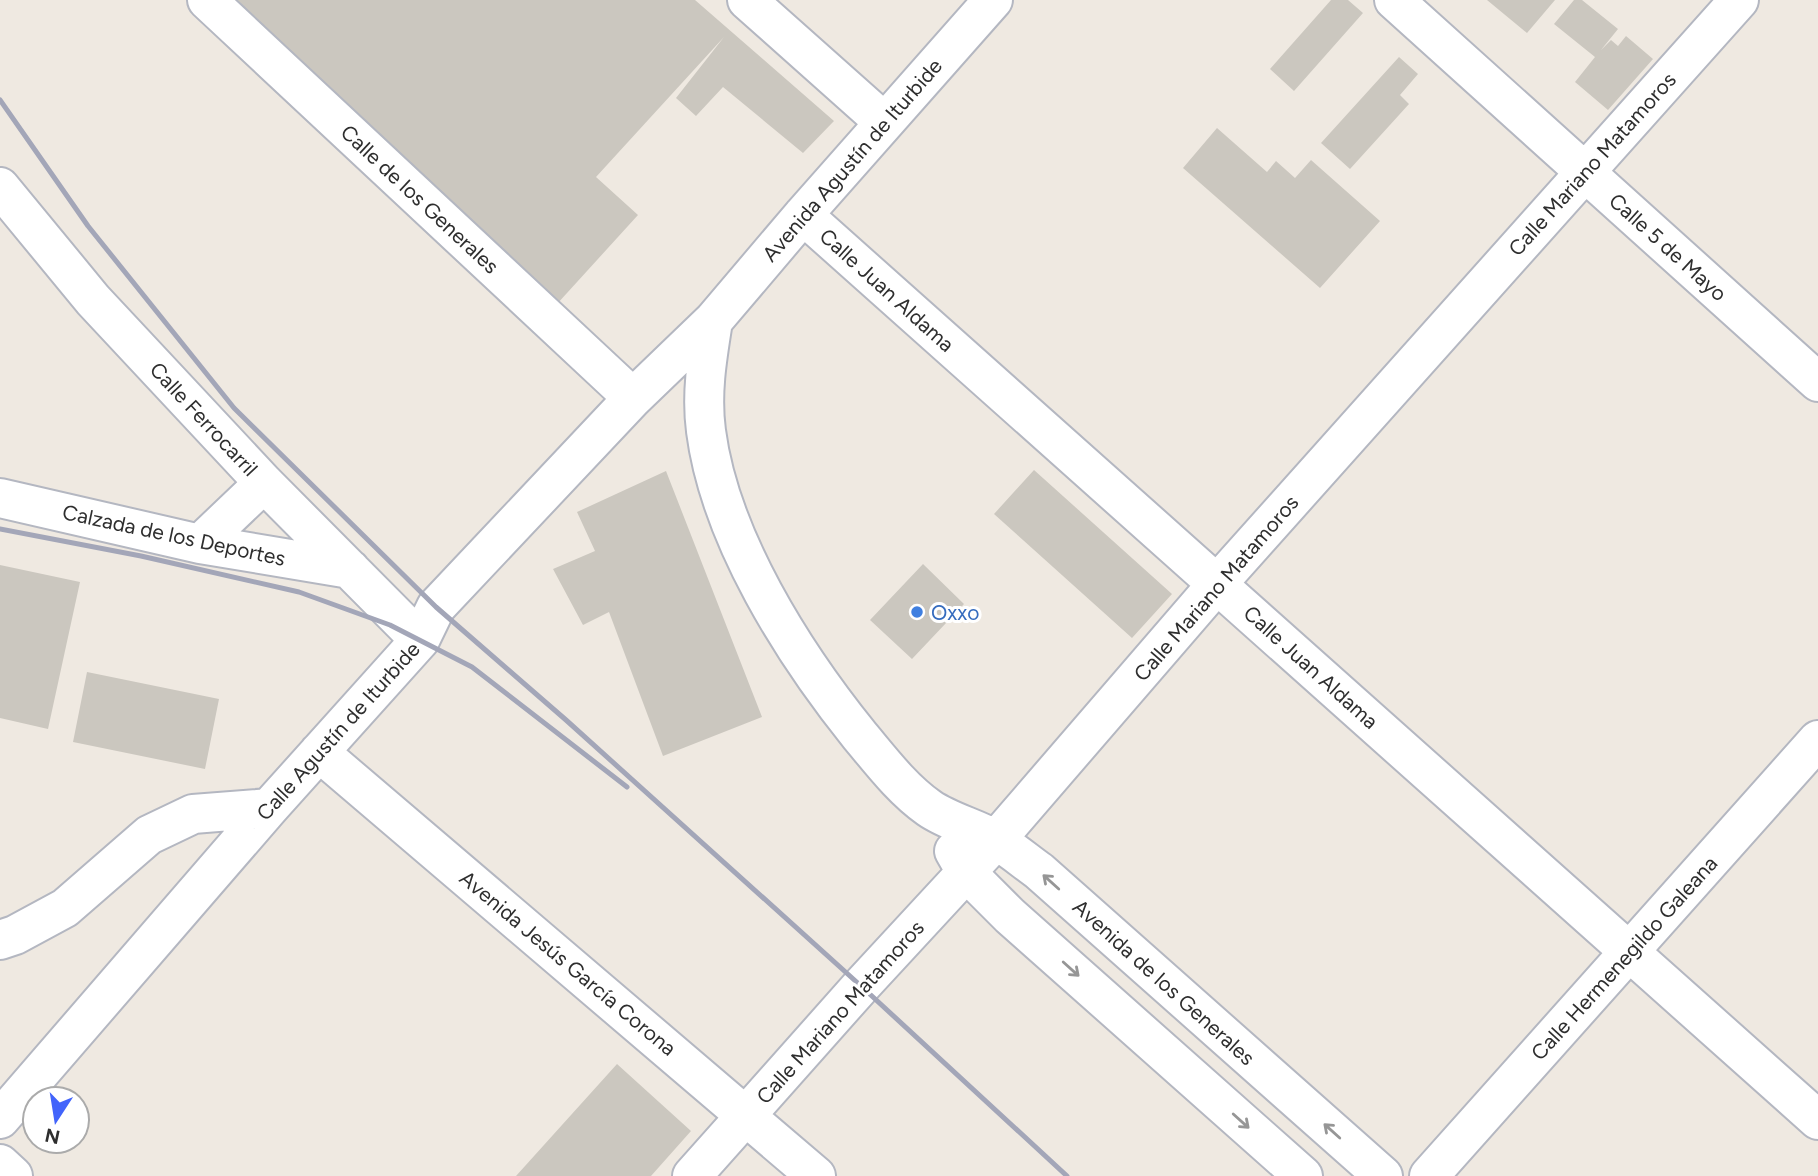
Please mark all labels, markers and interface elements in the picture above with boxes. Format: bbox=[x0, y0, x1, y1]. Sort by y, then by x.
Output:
street label: Avenida Agustín de Iturbide bbox=[757, 53, 947, 267]
street label: Calle Mariano Matamoros bbox=[1503, 67, 1681, 261]
street label: Calle de los Generales bbox=[336, 119, 504, 279]
street label: Calle 5 de Mayo bbox=[1604, 188, 1732, 306]
street label: Calle Juan Aldama bbox=[815, 223, 959, 357]
street label: Calle Ferrocarril bbox=[145, 357, 263, 481]
street label: Calle Mariano Matamoros bbox=[1128, 490, 1304, 686]
street label: Calzada de los Deportes bbox=[60, 499, 288, 571]
place label: Oxxo bbox=[931, 600, 979, 625]
street label: Calle Juan Aldama bbox=[1239, 600, 1383, 734]
marker: Oxxo bbox=[909, 604, 925, 620]
street label: Calle Agustín de Iturbide bbox=[251, 637, 425, 825]
street label: Calle Hermenegildo Galeana bbox=[1526, 851, 1722, 1065]
street label: Avenida Jesús García Corona bbox=[455, 865, 681, 1061]
one-way arrow bbox=[1043, 874, 1061, 890]
street label: Avenida de los Generales bbox=[1068, 894, 1260, 1070]
street label: Calle Mariano Matamoros bbox=[751, 915, 929, 1109]
one-way arrow bbox=[1061, 961, 1079, 977]
north arrow bbox=[21, 1085, 91, 1155]
one-way arrow bbox=[1231, 1112, 1249, 1128]
text: N bbox=[43, 1123, 62, 1149]
one-way arrow bbox=[1323, 1123, 1341, 1139]

